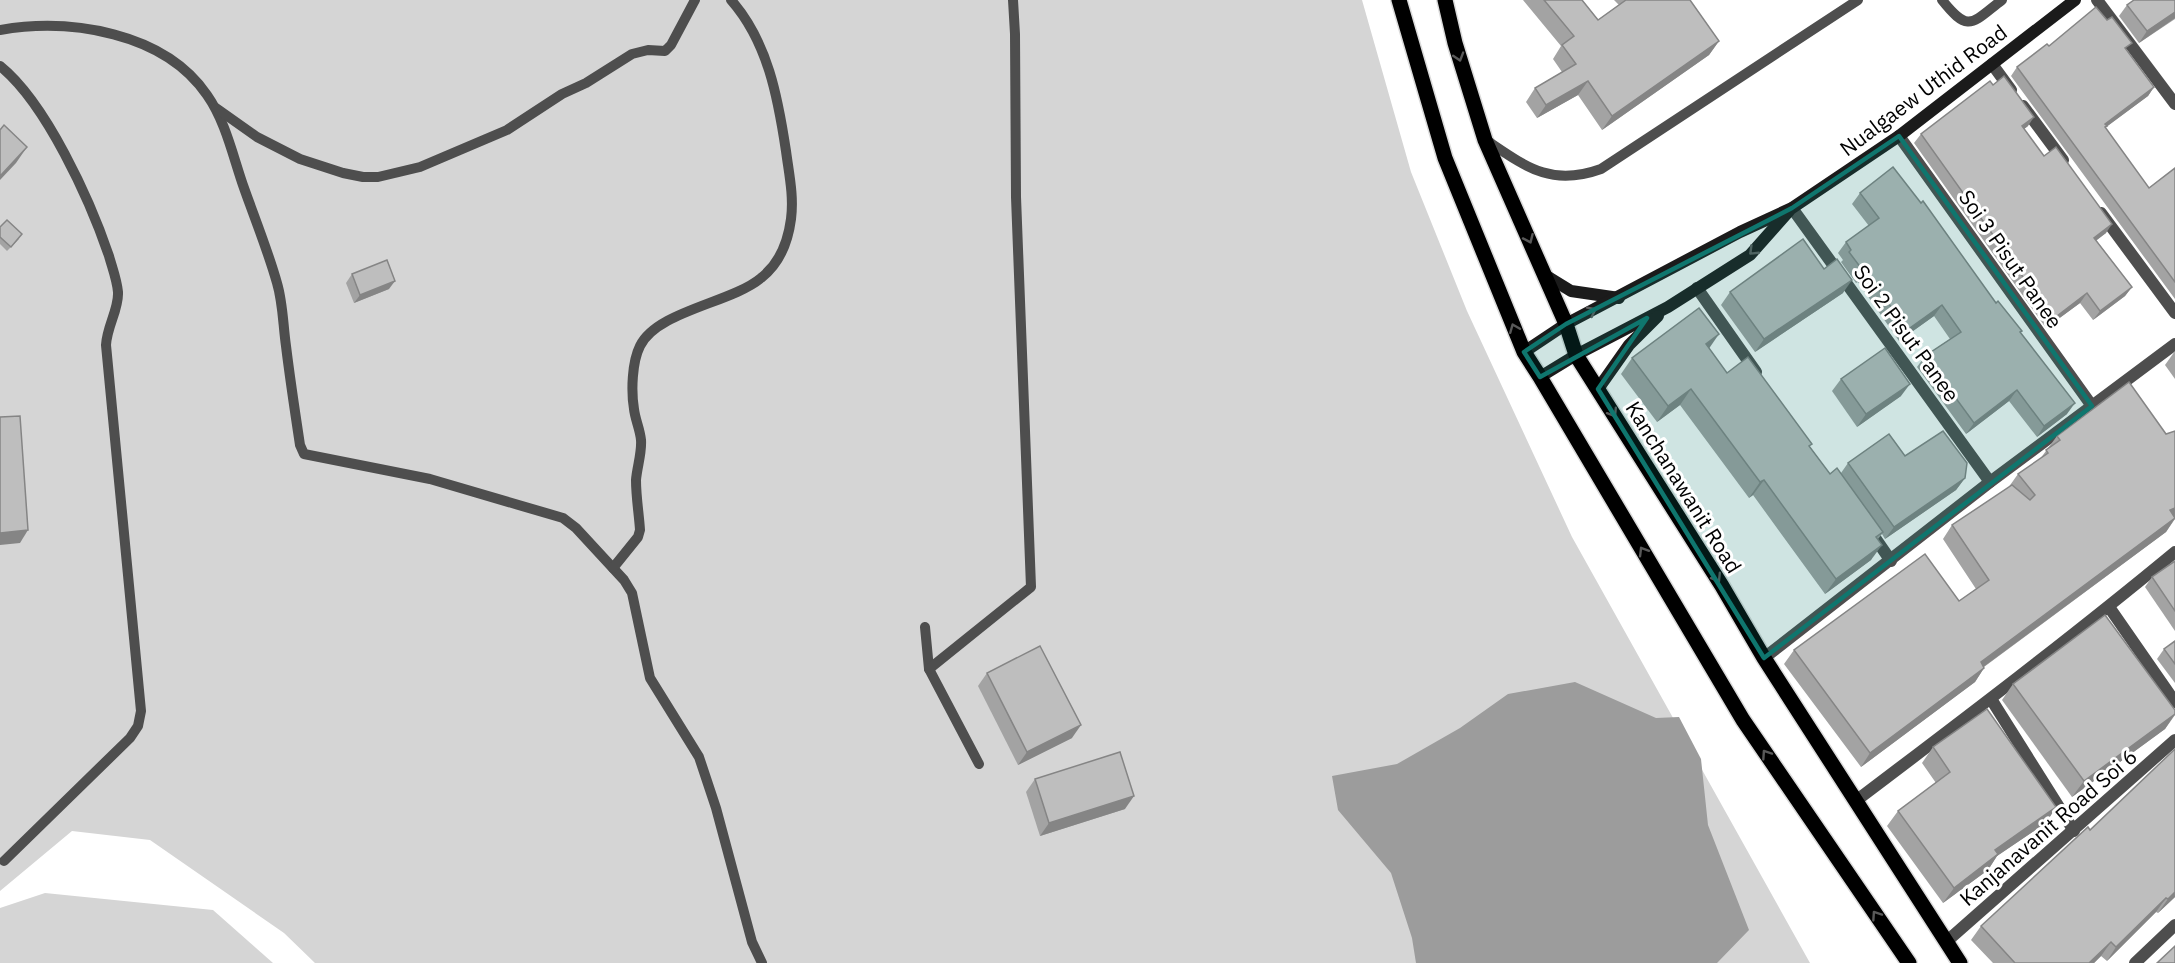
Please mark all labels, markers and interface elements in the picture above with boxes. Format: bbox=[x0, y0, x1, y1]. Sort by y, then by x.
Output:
street label: Nualgaew Uthid Road bbox=[1834, 18, 2012, 162]
one-way arrow bbox=[1452, 51, 1464, 62]
street label: Soi 3 Pisut Panee bbox=[1953, 184, 2069, 334]
one-way arrow bbox=[1521, 232, 1533, 243]
one-way arrow bbox=[1750, 244, 1760, 255]
street label: Soi 2 Pisut Panee bbox=[1848, 259, 1966, 407]
one-way arrow bbox=[1585, 307, 1596, 319]
one-way arrow bbox=[1509, 324, 1521, 335]
street label: Kanchanawanit Road bbox=[1620, 396, 1748, 578]
one-way arrow bbox=[1606, 407, 1617, 418]
one-way arrow bbox=[1639, 547, 1650, 557]
one-way arrow bbox=[1710, 572, 1722, 582]
street label: Kanjanavanit Road Soi 6 bbox=[1953, 742, 2143, 912]
one-way arrow bbox=[1762, 750, 1773, 761]
one-way arrow bbox=[1872, 910, 1883, 921]

